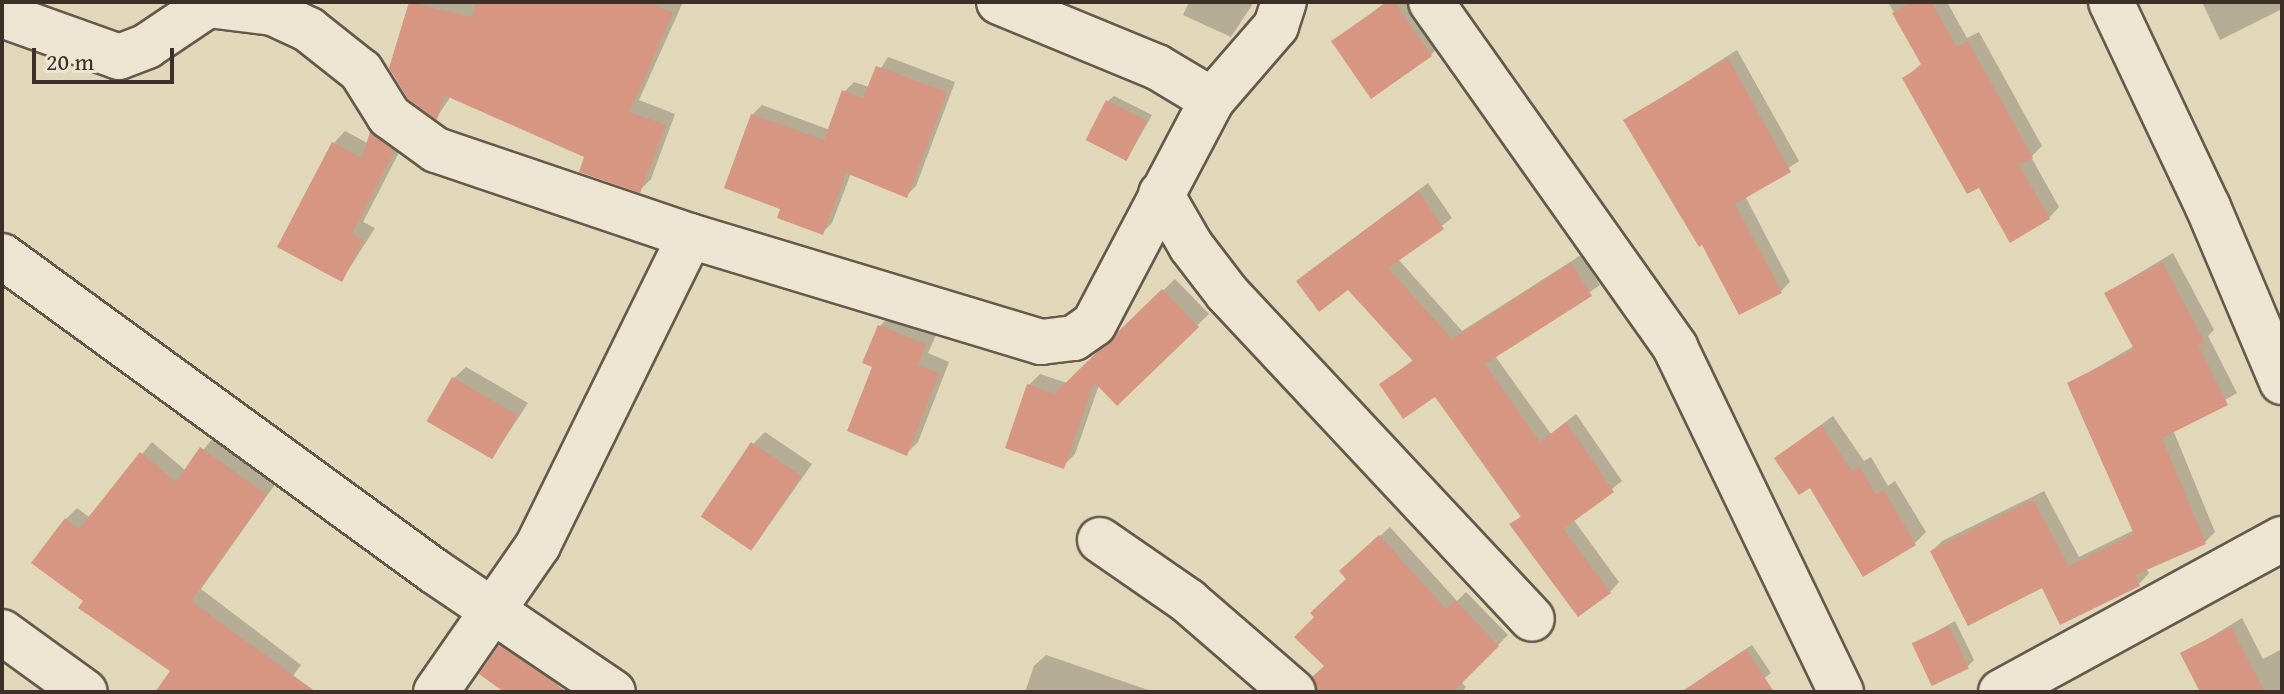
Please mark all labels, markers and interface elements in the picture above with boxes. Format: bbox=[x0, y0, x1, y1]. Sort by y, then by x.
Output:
scale bar bbox=[36, 32, 178, 82]
text: 20 m bbox=[46, 44, 94, 79]

